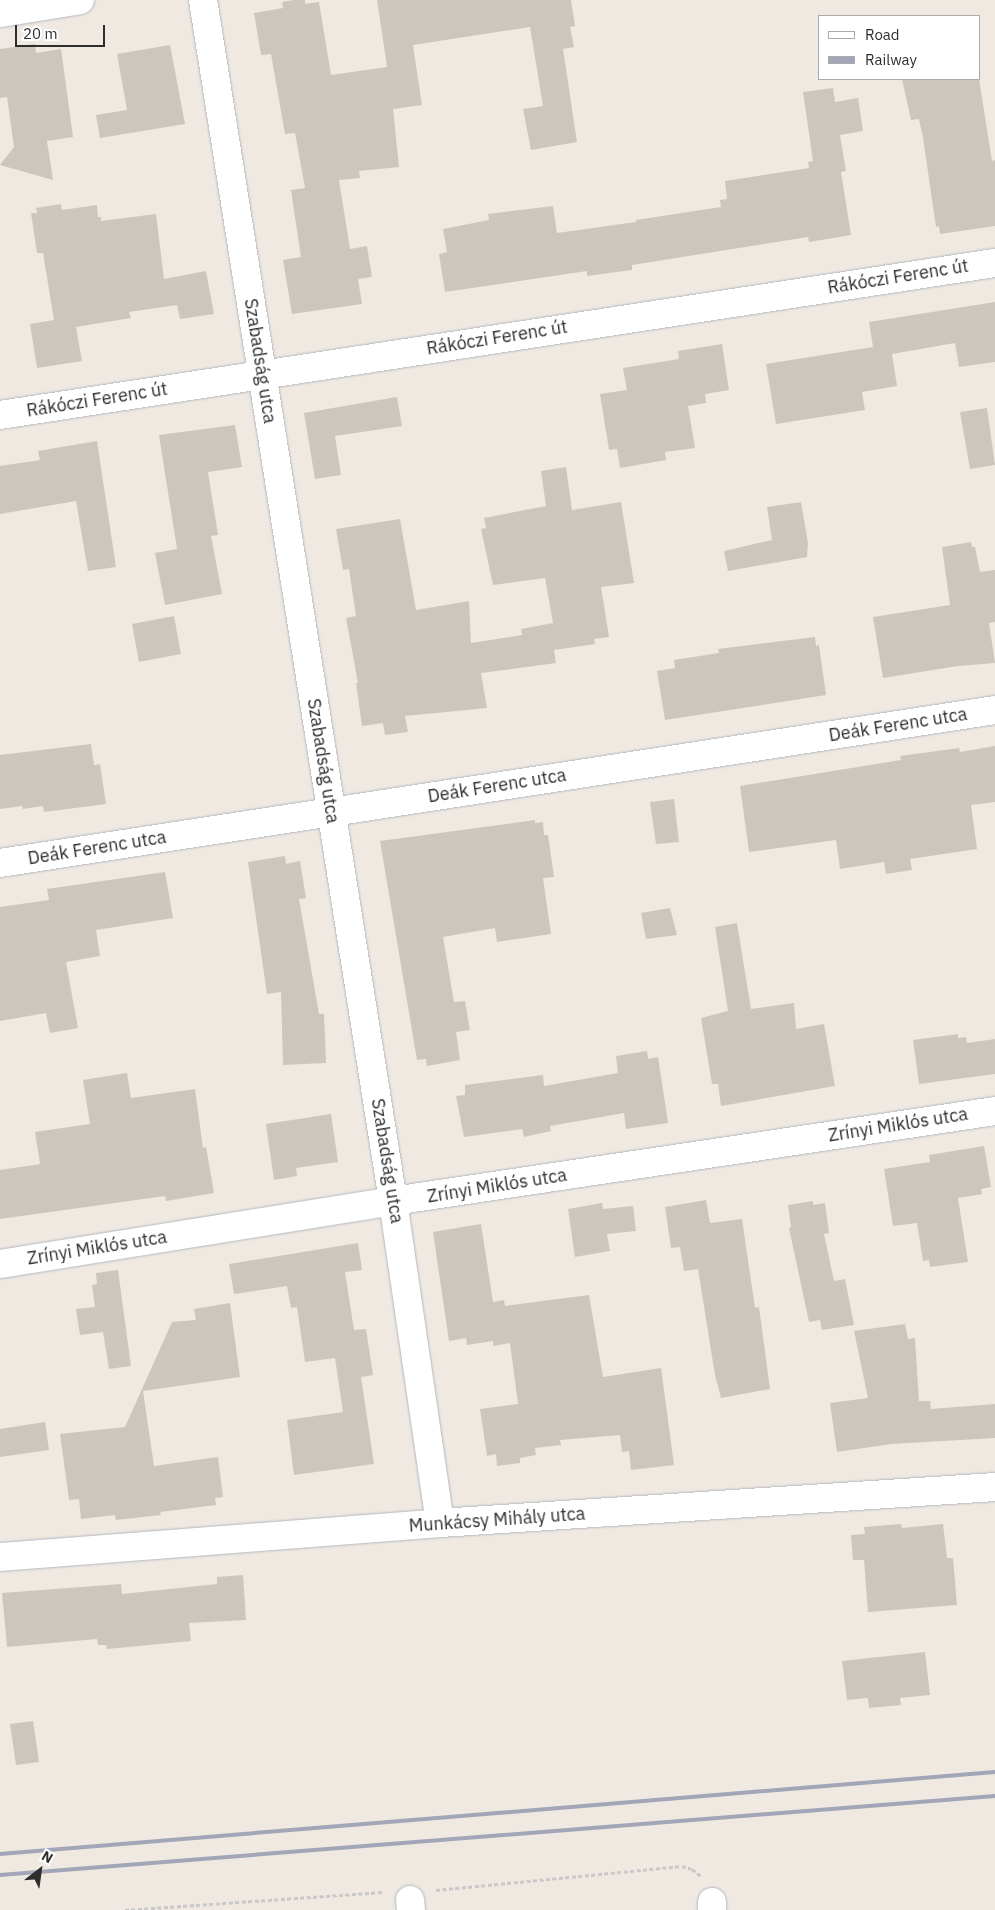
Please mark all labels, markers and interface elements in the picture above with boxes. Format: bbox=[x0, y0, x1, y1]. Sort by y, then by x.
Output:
scale bar bbox=[18, 15, 108, 47]
legend bbox=[818, 15, 980, 80]
text: 20 m bbox=[23, 24, 58, 43]
text: Road bbox=[865, 25, 900, 44]
text: Railway bbox=[865, 50, 917, 69]
street label: Rákóczi Ferenc út bbox=[826, 255, 970, 299]
street label: Szabadság utca bbox=[239, 297, 281, 425]
street label: Rákóczi Ferenc út bbox=[425, 316, 569, 360]
street label: Rákóczi Ferenc út bbox=[25, 378, 169, 422]
street label: Szabadság utca bbox=[302, 697, 344, 825]
street label: Deák Ferenc utca bbox=[827, 703, 969, 747]
street label: Deák Ferenc utca bbox=[426, 764, 568, 808]
street label: Deák Ferenc utca bbox=[26, 826, 168, 870]
street label: Szabadság utca bbox=[366, 1097, 408, 1225]
street label: Zrínyi Miklós utca bbox=[827, 1103, 969, 1147]
street label: Zrínyi Miklós utca bbox=[426, 1164, 568, 1208]
street label: Zrínyi Miklós utca bbox=[26, 1226, 168, 1270]
street label: Munkácsy Mihály utca bbox=[408, 1503, 586, 1537]
north arrow bbox=[15, 1845, 65, 1895]
text: N bbox=[39, 1847, 56, 1867]

